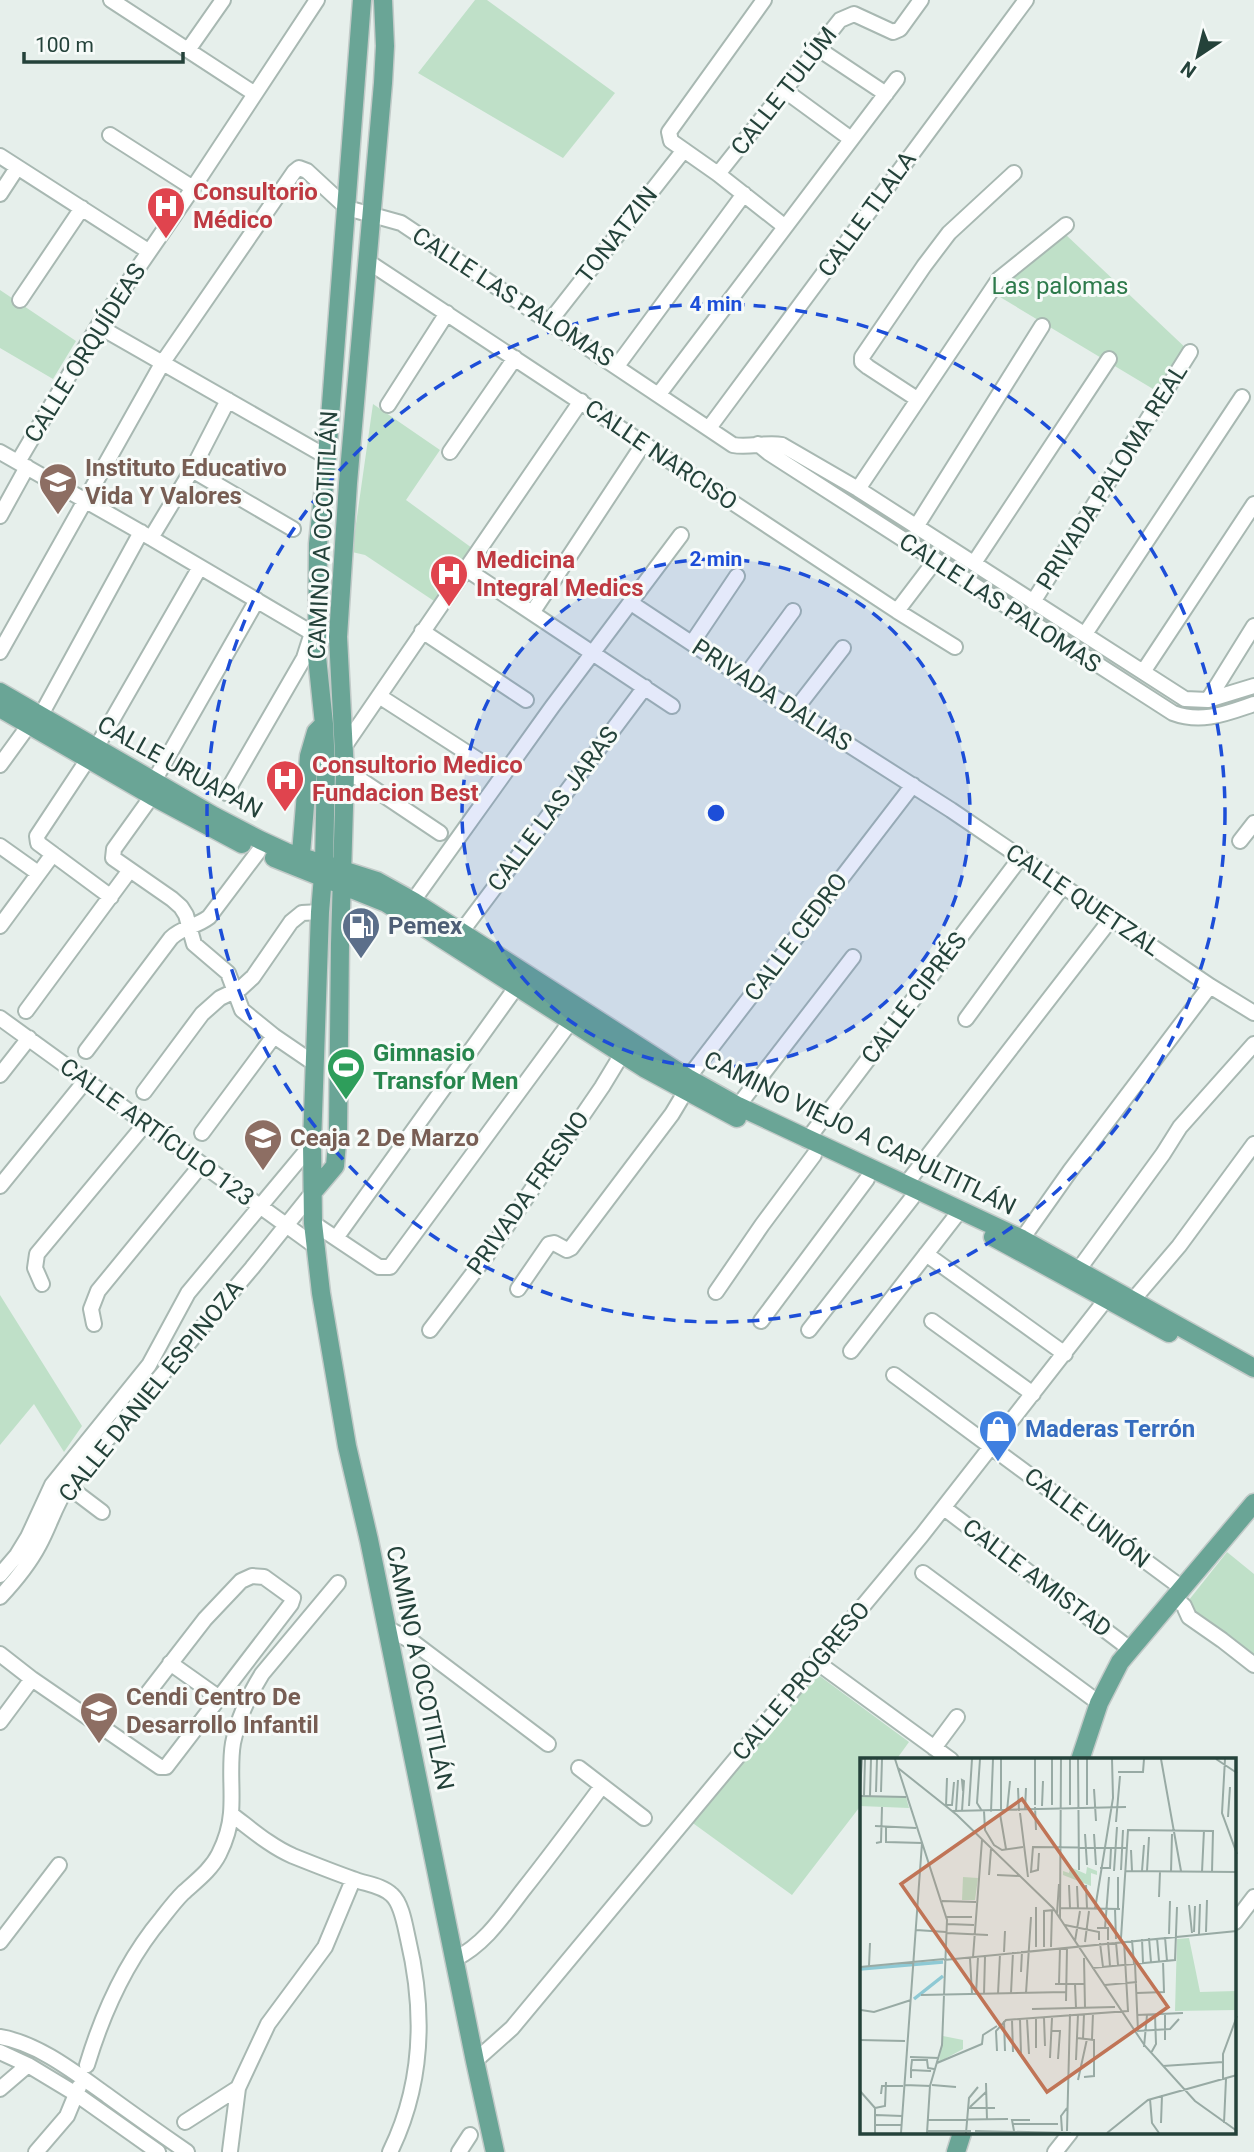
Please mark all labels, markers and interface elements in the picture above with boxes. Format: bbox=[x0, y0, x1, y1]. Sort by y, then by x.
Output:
scale bar bbox=[24, 21, 184, 65]
street label: CALLE TULÚM bbox=[725, 21, 843, 161]
north arrow bbox=[1163, 21, 1233, 91]
text: 100 m bbox=[35, 33, 94, 57]
text: N bbox=[1176, 56, 1201, 83]
street label: CALLE TLALA bbox=[812, 146, 922, 282]
place label: Consultorio Médico bbox=[193, 178, 318, 234]
street label: TONATZIN bbox=[571, 181, 663, 289]
hospital icon: Consultorio Médico bbox=[145, 185, 187, 240]
street label: CALLE LAS PALOMAS bbox=[407, 221, 619, 373]
street label: CALLE ORQUÍDEAS bbox=[19, 258, 151, 448]
park label: Las palomas bbox=[992, 272, 1128, 300]
text: 4 min bbox=[690, 292, 742, 316]
street label: PRIVADA PALOMA REAL bbox=[1031, 359, 1193, 595]
street label: CALLE NARCISO bbox=[580, 394, 742, 516]
street label: CAMINO A OCOTITLÁN bbox=[303, 410, 343, 660]
place label: Instituto Educativo Vida Y Valores bbox=[85, 454, 287, 510]
school or university icon: Instituto Educativo Vida Y Valores bbox=[37, 461, 79, 516]
street label: CALLE LAS PALOMAS bbox=[894, 527, 1106, 679]
place label: Medicina Integral Medics bbox=[476, 546, 644, 602]
text: 2 min bbox=[690, 547, 742, 571]
hospital icon: Medicina Integral Medics bbox=[428, 553, 470, 608]
street label: PRIVADA DALIAS bbox=[687, 633, 857, 757]
street label: CALLE URUAPAN bbox=[93, 710, 267, 824]
street label: CALLE LAS JARAS bbox=[482, 721, 624, 897]
place label: Consultorio Medico Fundacion Best bbox=[312, 751, 523, 807]
hospital icon: Consultorio Medico Fundacion Best bbox=[264, 758, 306, 813]
centre of rings bbox=[704, 801, 728, 825]
street label: CALLE QUETZAL bbox=[1001, 838, 1166, 962]
street label: CALLE CEDRO bbox=[739, 867, 853, 1007]
fuel station icon: Pemex bbox=[340, 905, 382, 960]
place label: Pemex bbox=[388, 912, 463, 940]
street label: CALLE CIPRÉS bbox=[856, 927, 972, 1069]
place label: Gimnasio Transfor Men bbox=[373, 1039, 518, 1095]
street label: CAMINO VIEJO A CAPULTITLÁN bbox=[699, 1045, 1021, 1221]
sports icon: Gimnasio Transfor Men bbox=[325, 1046, 367, 1101]
street label: CALLE ARTÍCULO 123 bbox=[54, 1052, 260, 1212]
street label: PRIVADA FRESNO bbox=[461, 1106, 595, 1280]
school or university icon: Ceaja 2 De Marzo bbox=[242, 1117, 284, 1172]
place label: Ceaja 2 De Marzo bbox=[290, 1124, 479, 1152]
street label: CALLE DANIEL ESPINOZA bbox=[53, 1274, 249, 1508]
shop icon: Maderas Terrón bbox=[977, 1408, 1019, 1463]
place label: Maderas Terrón bbox=[1025, 1415, 1195, 1443]
street label: CALLE UNIÓN bbox=[1019, 1462, 1155, 1574]
street label: CALLE AMISTAD bbox=[957, 1513, 1117, 1643]
street label: CAMINO A OCOTITLÁN bbox=[380, 1543, 460, 1793]
street label: CALLE PROGRESO bbox=[726, 1596, 876, 1766]
place label: Cendi Centro De Desarrollo Infantil bbox=[126, 1683, 319, 1739]
school or university icon: Cendi Centro De Desarrollo Infantil bbox=[78, 1690, 120, 1745]
inset map bbox=[860, 1758, 1236, 2134]

